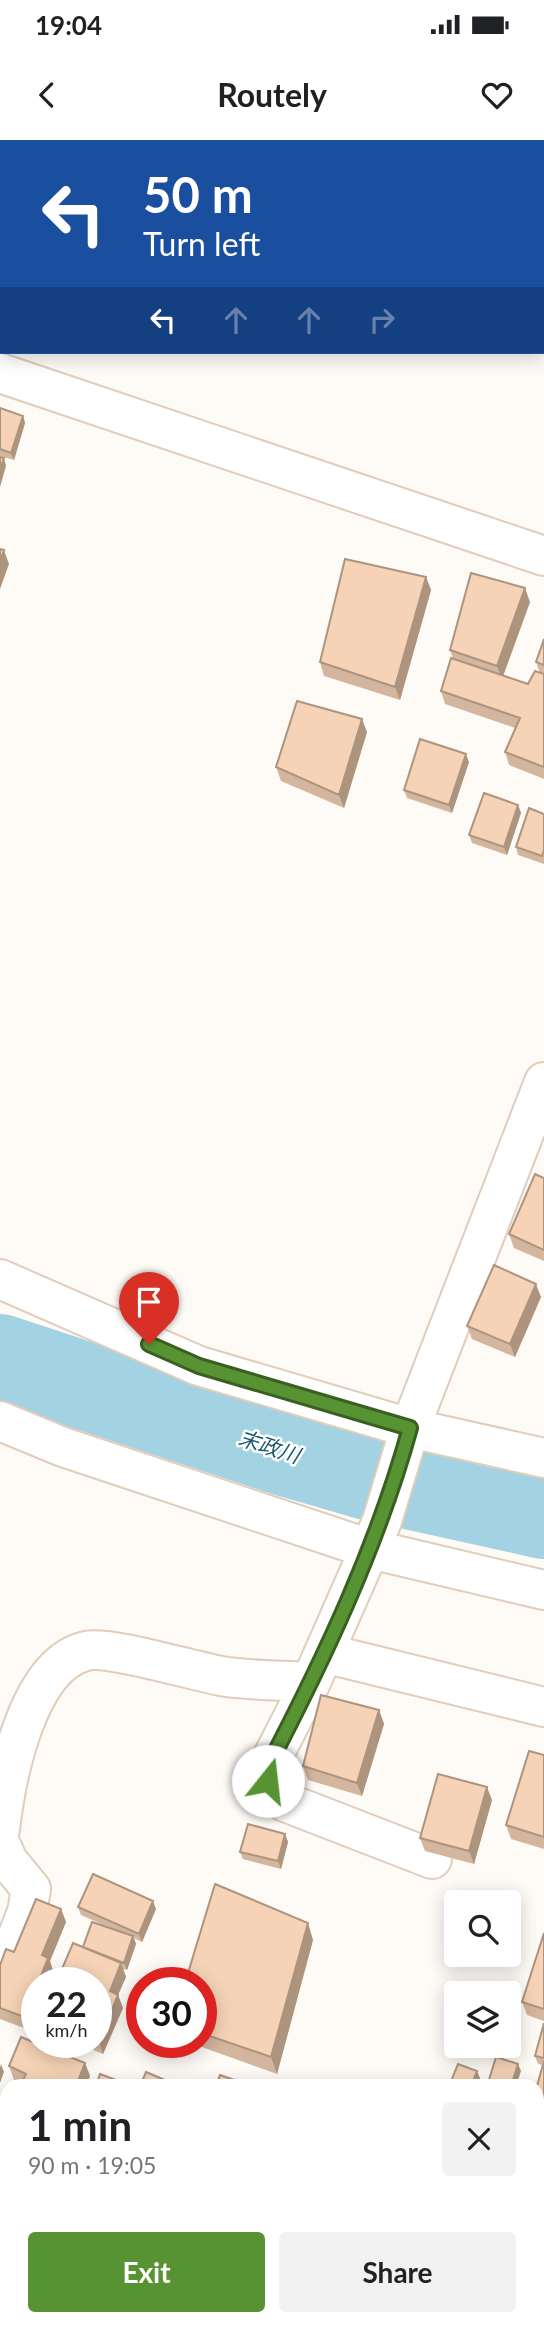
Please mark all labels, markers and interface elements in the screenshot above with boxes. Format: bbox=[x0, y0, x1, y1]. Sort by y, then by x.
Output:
text: 19:04 bbox=[35, 9, 102, 41]
text: Routely bbox=[217, 75, 327, 114]
icon: back bbox=[28, 76, 66, 114]
icon: heart bbox=[478, 76, 516, 114]
text: 50 m bbox=[143, 165, 253, 223]
icon: left bbox=[28, 168, 119, 259]
text: Turn left bbox=[143, 224, 260, 263]
icon: left bbox=[144, 301, 182, 339]
icon: ahead bbox=[217, 301, 255, 339]
icon: ahead bbox=[290, 301, 328, 339]
icon: right bbox=[363, 301, 401, 339]
pin bbox=[119, 1272, 179, 1344]
icon: arrive bbox=[130, 1283, 168, 1321]
water label: 末政川 bbox=[236, 1424, 305, 1468]
position arrow bbox=[231, 1744, 305, 1818]
map controls bbox=[444, 1890, 521, 2058]
button: search bbox=[444, 1890, 521, 1967]
speed limit sign: 30 bbox=[126, 1967, 217, 2058]
button: layers bbox=[444, 1981, 521, 2058]
text: 22 bbox=[46, 1982, 87, 2024]
text: km/h bbox=[45, 2019, 88, 2041]
text: 1 min bbox=[28, 2100, 132, 2150]
button: close bbox=[442, 2102, 516, 2176]
text: 90 m · 19:05 bbox=[28, 2151, 156, 2179]
button: Exit bbox=[28, 2232, 265, 2312]
button: Share bbox=[279, 2232, 516, 2312]

